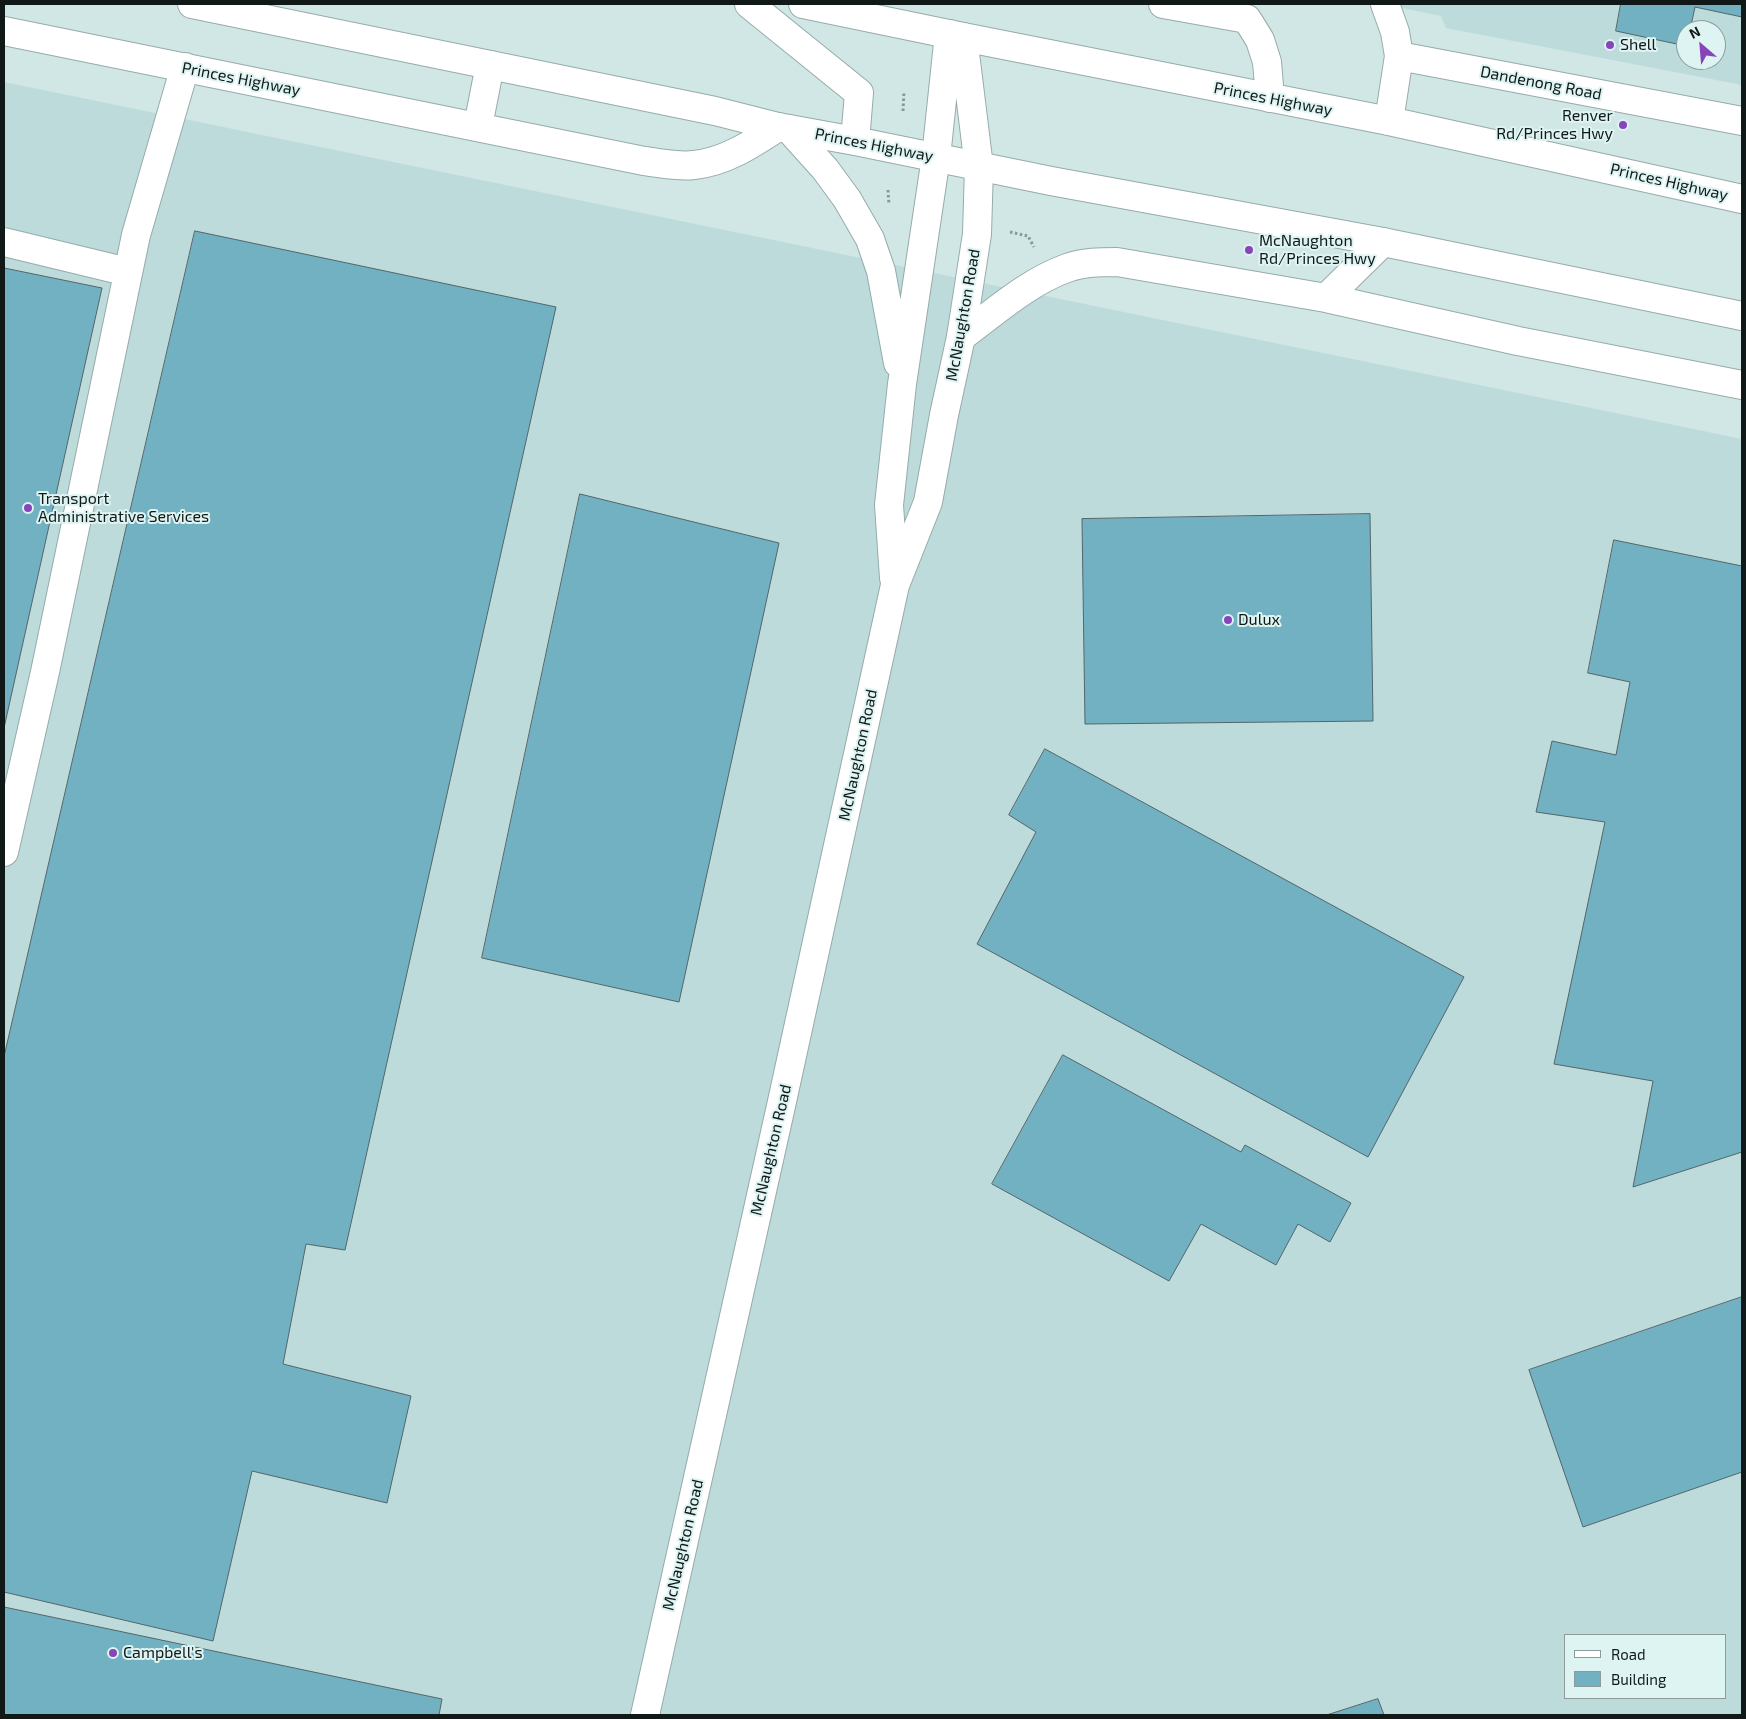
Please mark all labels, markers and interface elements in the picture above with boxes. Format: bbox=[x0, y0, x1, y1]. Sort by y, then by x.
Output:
north arrow bbox=[1676, 20, 1726, 70]
text: N bbox=[1686, 22, 1703, 42]
place label: Shell bbox=[1620, 35, 1656, 55]
marker: Shell bbox=[1604, 39, 1616, 51]
street label: Princes Highway bbox=[180, 58, 302, 100]
street label: Dandenong Road bbox=[1479, 62, 1603, 104]
street label: Princes Highway bbox=[1212, 78, 1334, 120]
place label: Renver Rd/Princes Hwy bbox=[1496, 106, 1613, 144]
marker: Renver Rd/Princes Hwy bbox=[1617, 119, 1629, 131]
street label: Princes Highway bbox=[813, 124, 935, 166]
street label: Princes Highway bbox=[1608, 159, 1730, 205]
place label: McNaughton Rd/Princes Hwy bbox=[1259, 231, 1376, 269]
marker: McNaughton Rd/Princes Hwy bbox=[1243, 244, 1255, 256]
street label: McNaughton Road bbox=[942, 247, 984, 383]
place label: Transport Administrative Services bbox=[38, 489, 209, 527]
marker: Transport Administrative Services bbox=[22, 502, 34, 514]
place label: Dulux bbox=[1238, 610, 1280, 630]
marker: Dulux bbox=[1222, 614, 1234, 626]
street label: McNaughton Road bbox=[835, 687, 881, 823]
street label: McNaughton Road bbox=[747, 1082, 795, 1218]
street label: McNaughton Road bbox=[659, 1477, 707, 1613]
legend bbox=[1564, 1634, 1726, 1699]
place label: Campbell's bbox=[123, 1643, 203, 1663]
text: Road bbox=[1611, 1645, 1646, 1663]
marker: Campbell's bbox=[107, 1647, 119, 1659]
text: Building bbox=[1611, 1670, 1666, 1688]

